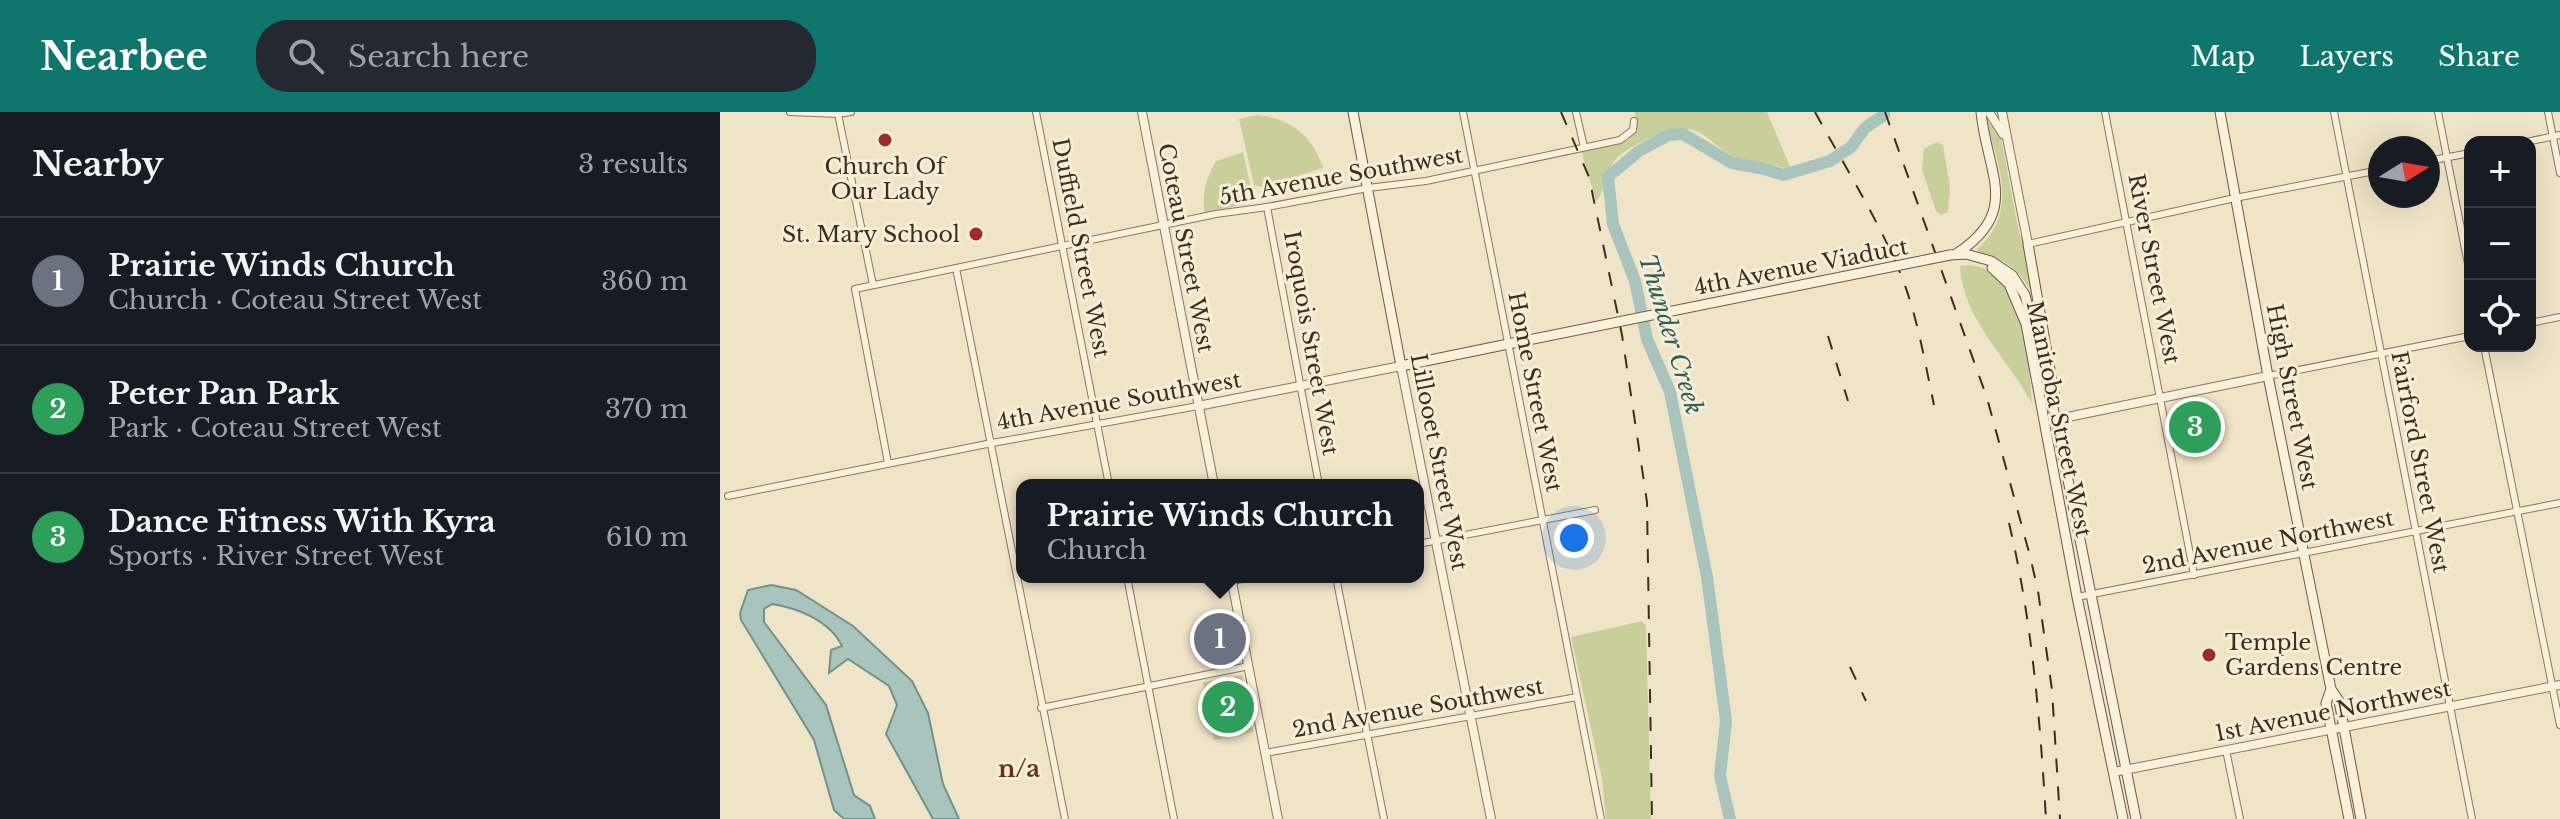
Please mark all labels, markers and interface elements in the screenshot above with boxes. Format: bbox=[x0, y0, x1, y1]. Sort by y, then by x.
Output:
search box bbox=[256, 20, 816, 92]
text: Nearbee bbox=[40, 33, 208, 80]
icon: search bbox=[284, 34, 328, 78]
text: Search here bbox=[348, 38, 529, 75]
text: Map bbox=[2190, 39, 2255, 74]
text: Layers bbox=[2299, 39, 2394, 74]
text: Share bbox=[2438, 39, 2520, 74]
marker: Church Of Our Lady bbox=[876, 131, 894, 149]
street label: Duffield Street West bbox=[1046, 136, 1116, 361]
north arrow bbox=[2368, 136, 2440, 208]
map controls bbox=[2464, 136, 2536, 352]
button: + bbox=[2464, 136, 2536, 208]
street label: Coteau Street West bbox=[1152, 141, 1220, 356]
street label: 5th Avenue Southwest bbox=[1217, 141, 1466, 211]
text: Nearby bbox=[32, 143, 164, 185]
text: 3 results bbox=[578, 148, 688, 180]
place label: Church Of Our Lady bbox=[825, 153, 948, 205]
street label: River Street West bbox=[2122, 172, 2186, 367]
button: − bbox=[2464, 208, 2536, 280]
place label: St. Mary School bbox=[782, 221, 960, 248]
marker: St. Mary School bbox=[967, 225, 985, 243]
street label: Iroquois Street West bbox=[1278, 228, 1344, 458]
street label: 4th Avenue Viaduct bbox=[1692, 233, 1911, 301]
text: Prairie Winds Church bbox=[108, 247, 455, 284]
water label: Thunder Creek bbox=[1633, 250, 1709, 418]
text: 1 bbox=[52, 265, 64, 297]
text: 360 m bbox=[601, 265, 688, 297]
button: locate bbox=[2464, 280, 2536, 352]
text: Church · Coteau Street West bbox=[108, 284, 482, 316]
street label: Home Street West bbox=[1502, 290, 1568, 495]
street label: Manitoba Street West bbox=[2021, 298, 2097, 540]
street label: High Street West bbox=[2261, 302, 2323, 493]
street label: Fairford Street West bbox=[2385, 349, 2455, 576]
street label: Lillooet Street West bbox=[1405, 351, 1473, 573]
street label: 4th Avenue Southwest bbox=[995, 366, 1244, 436]
text: Peter Pan Park bbox=[108, 375, 339, 412]
text: 2 bbox=[50, 393, 66, 425]
text: 370 m bbox=[605, 393, 688, 425]
pin: 3 bbox=[2169, 397, 2221, 457]
text: Park · Coteau Street West bbox=[108, 412, 442, 444]
popup bbox=[1016, 479, 1424, 583]
text: Prairie Winds Church bbox=[1047, 497, 1393, 534]
text: Dance Fitness With Kyra bbox=[108, 503, 496, 540]
street label: 2nd Avenue Northwest bbox=[2140, 504, 2397, 580]
your location bbox=[1554, 518, 1594, 558]
text: 3 bbox=[50, 521, 66, 553]
text: 610 m bbox=[606, 521, 688, 553]
text: Church bbox=[1047, 534, 1147, 566]
text: Sports · River Street West bbox=[108, 540, 444, 572]
pin: 1 bbox=[1194, 609, 1246, 669]
place label: Temple Gardens Centre bbox=[2225, 629, 2402, 681]
marker: Temple Gardens Centre bbox=[2200, 646, 2218, 664]
street label: 2nd Avenue Southwest bbox=[1290, 672, 1546, 743]
street label: 1st Avenue Northwest bbox=[2213, 675, 2454, 747]
pin: 2 bbox=[1202, 677, 1254, 737]
district label: n/a bbox=[998, 754, 1040, 783]

